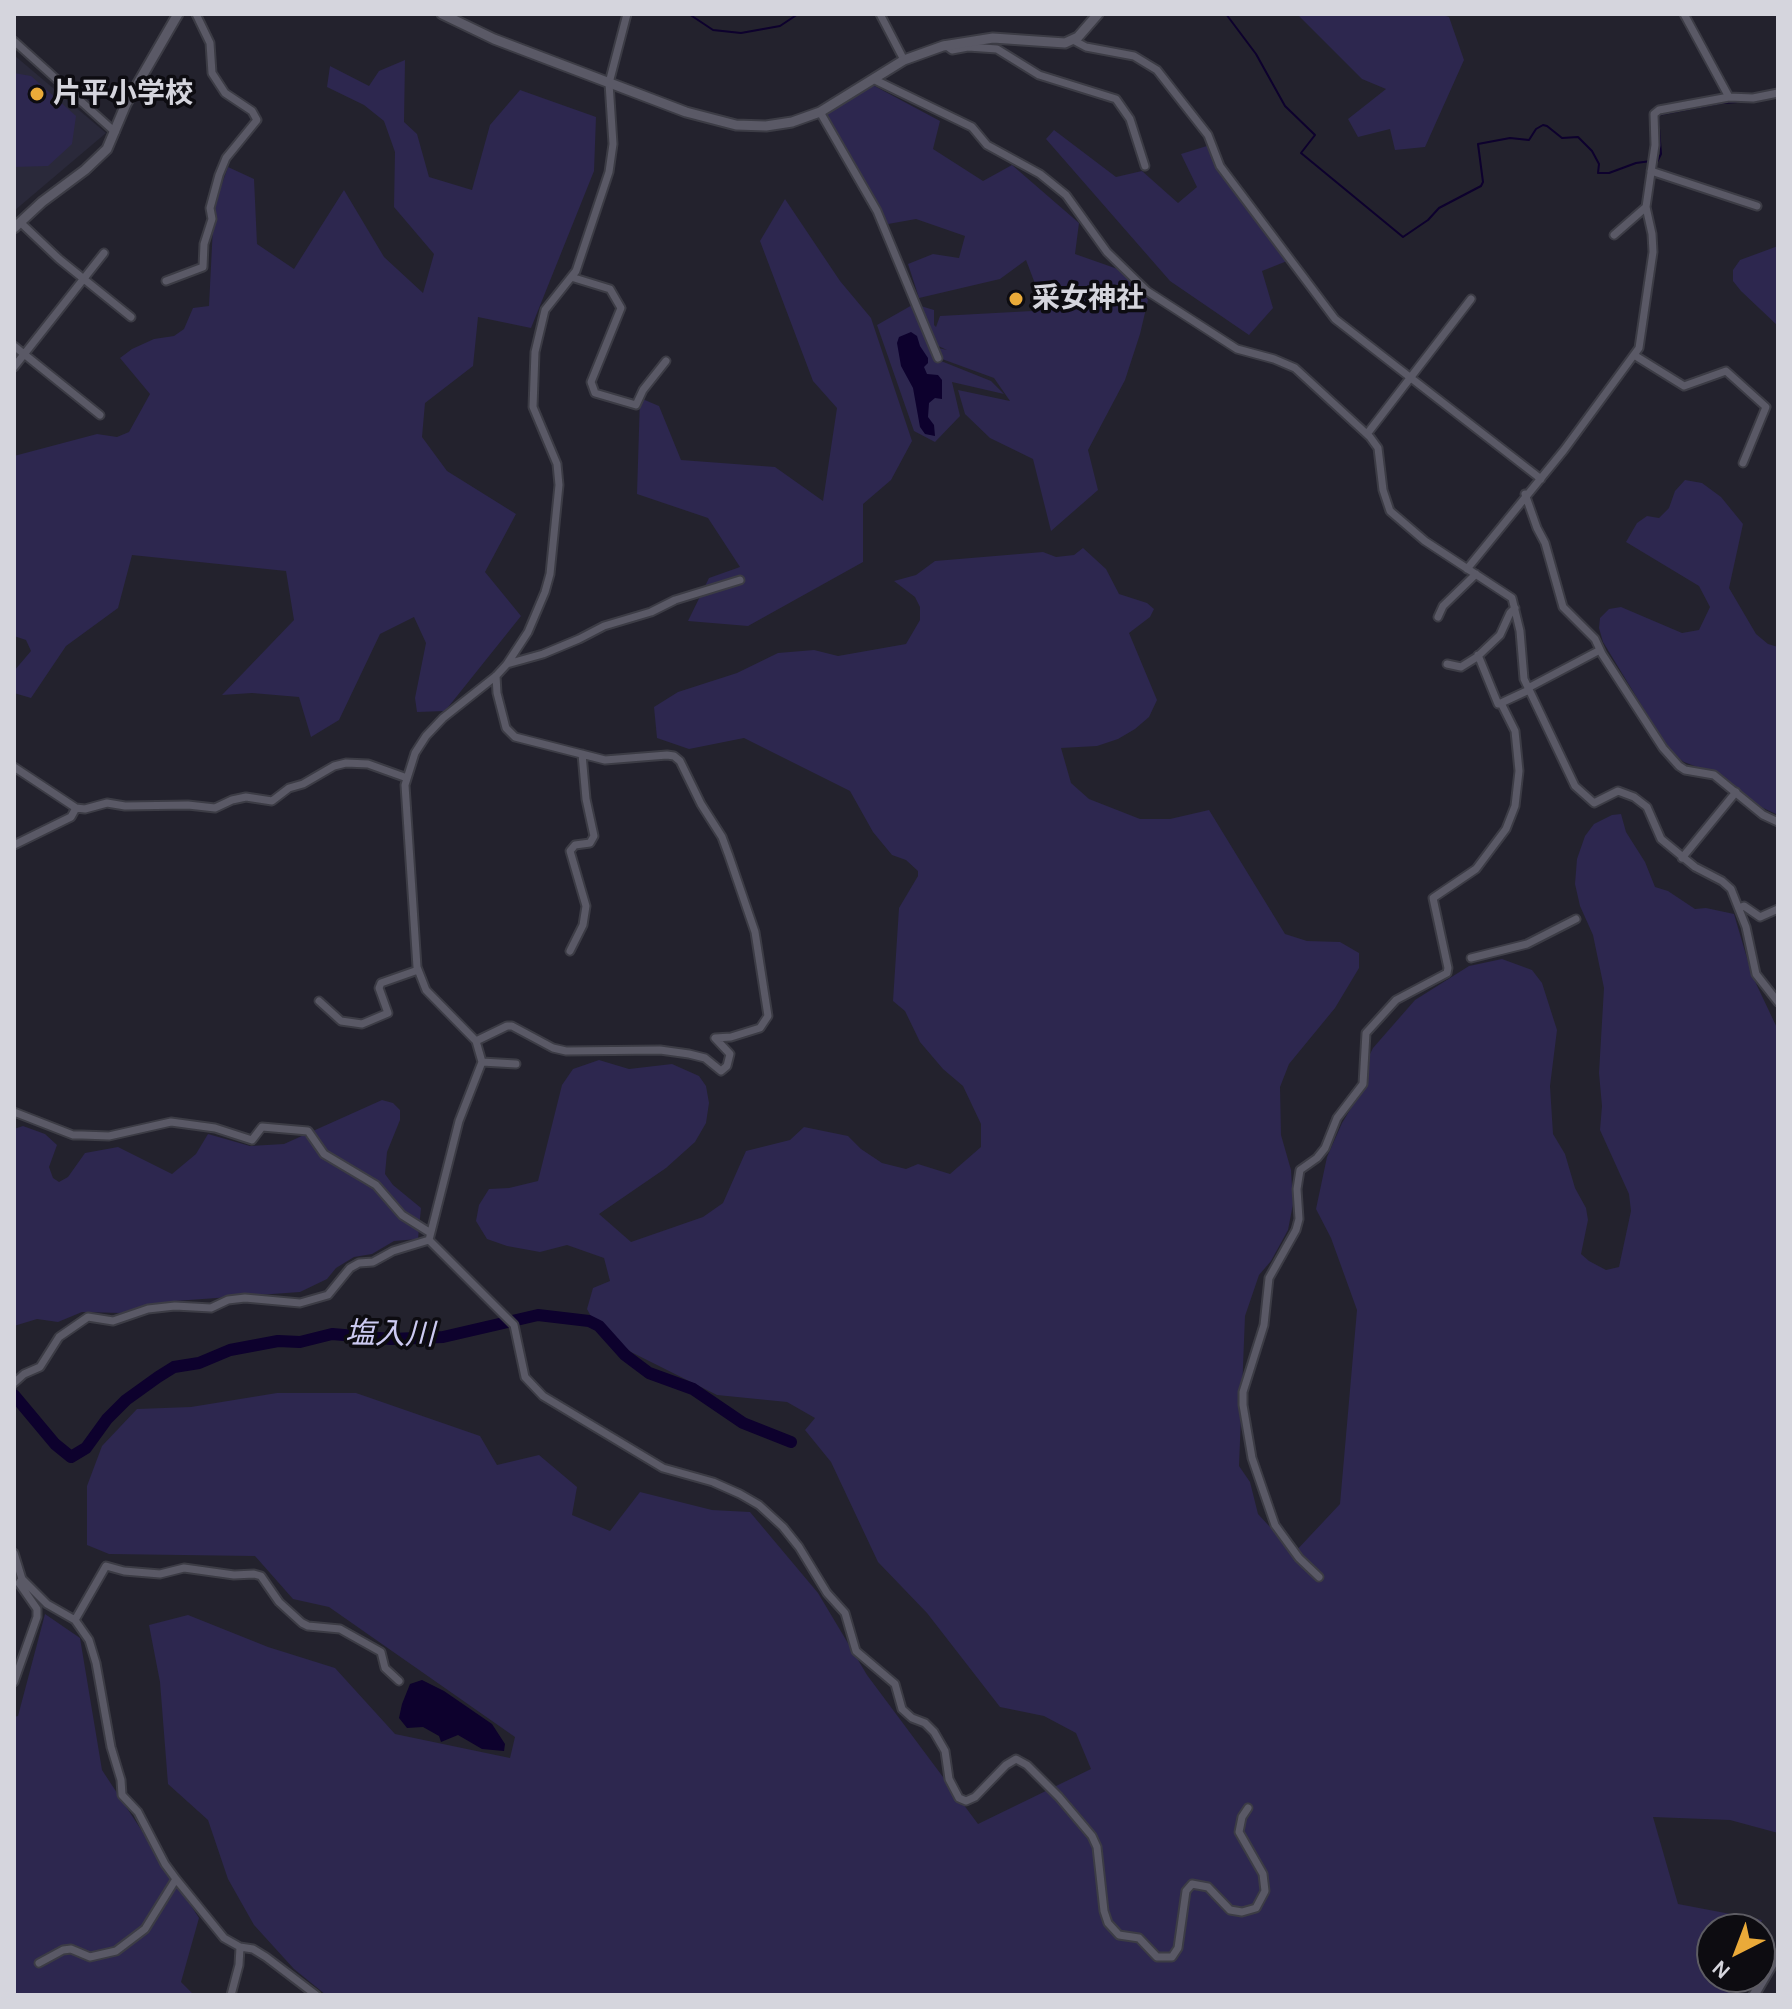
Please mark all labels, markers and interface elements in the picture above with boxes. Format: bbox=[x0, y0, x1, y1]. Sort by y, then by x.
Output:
place label: 片平小学校 bbox=[53, 77, 193, 111]
marker: 片平小学校 bbox=[28, 85, 46, 103]
place label: 采女神社 bbox=[1032, 282, 1144, 316]
marker: 采女神社 bbox=[1007, 290, 1025, 308]
water label: 塩入川 bbox=[345, 1316, 435, 1354]
north arrow bbox=[1696, 1913, 1776, 1993]
text: N bbox=[1707, 1954, 1736, 1984]

